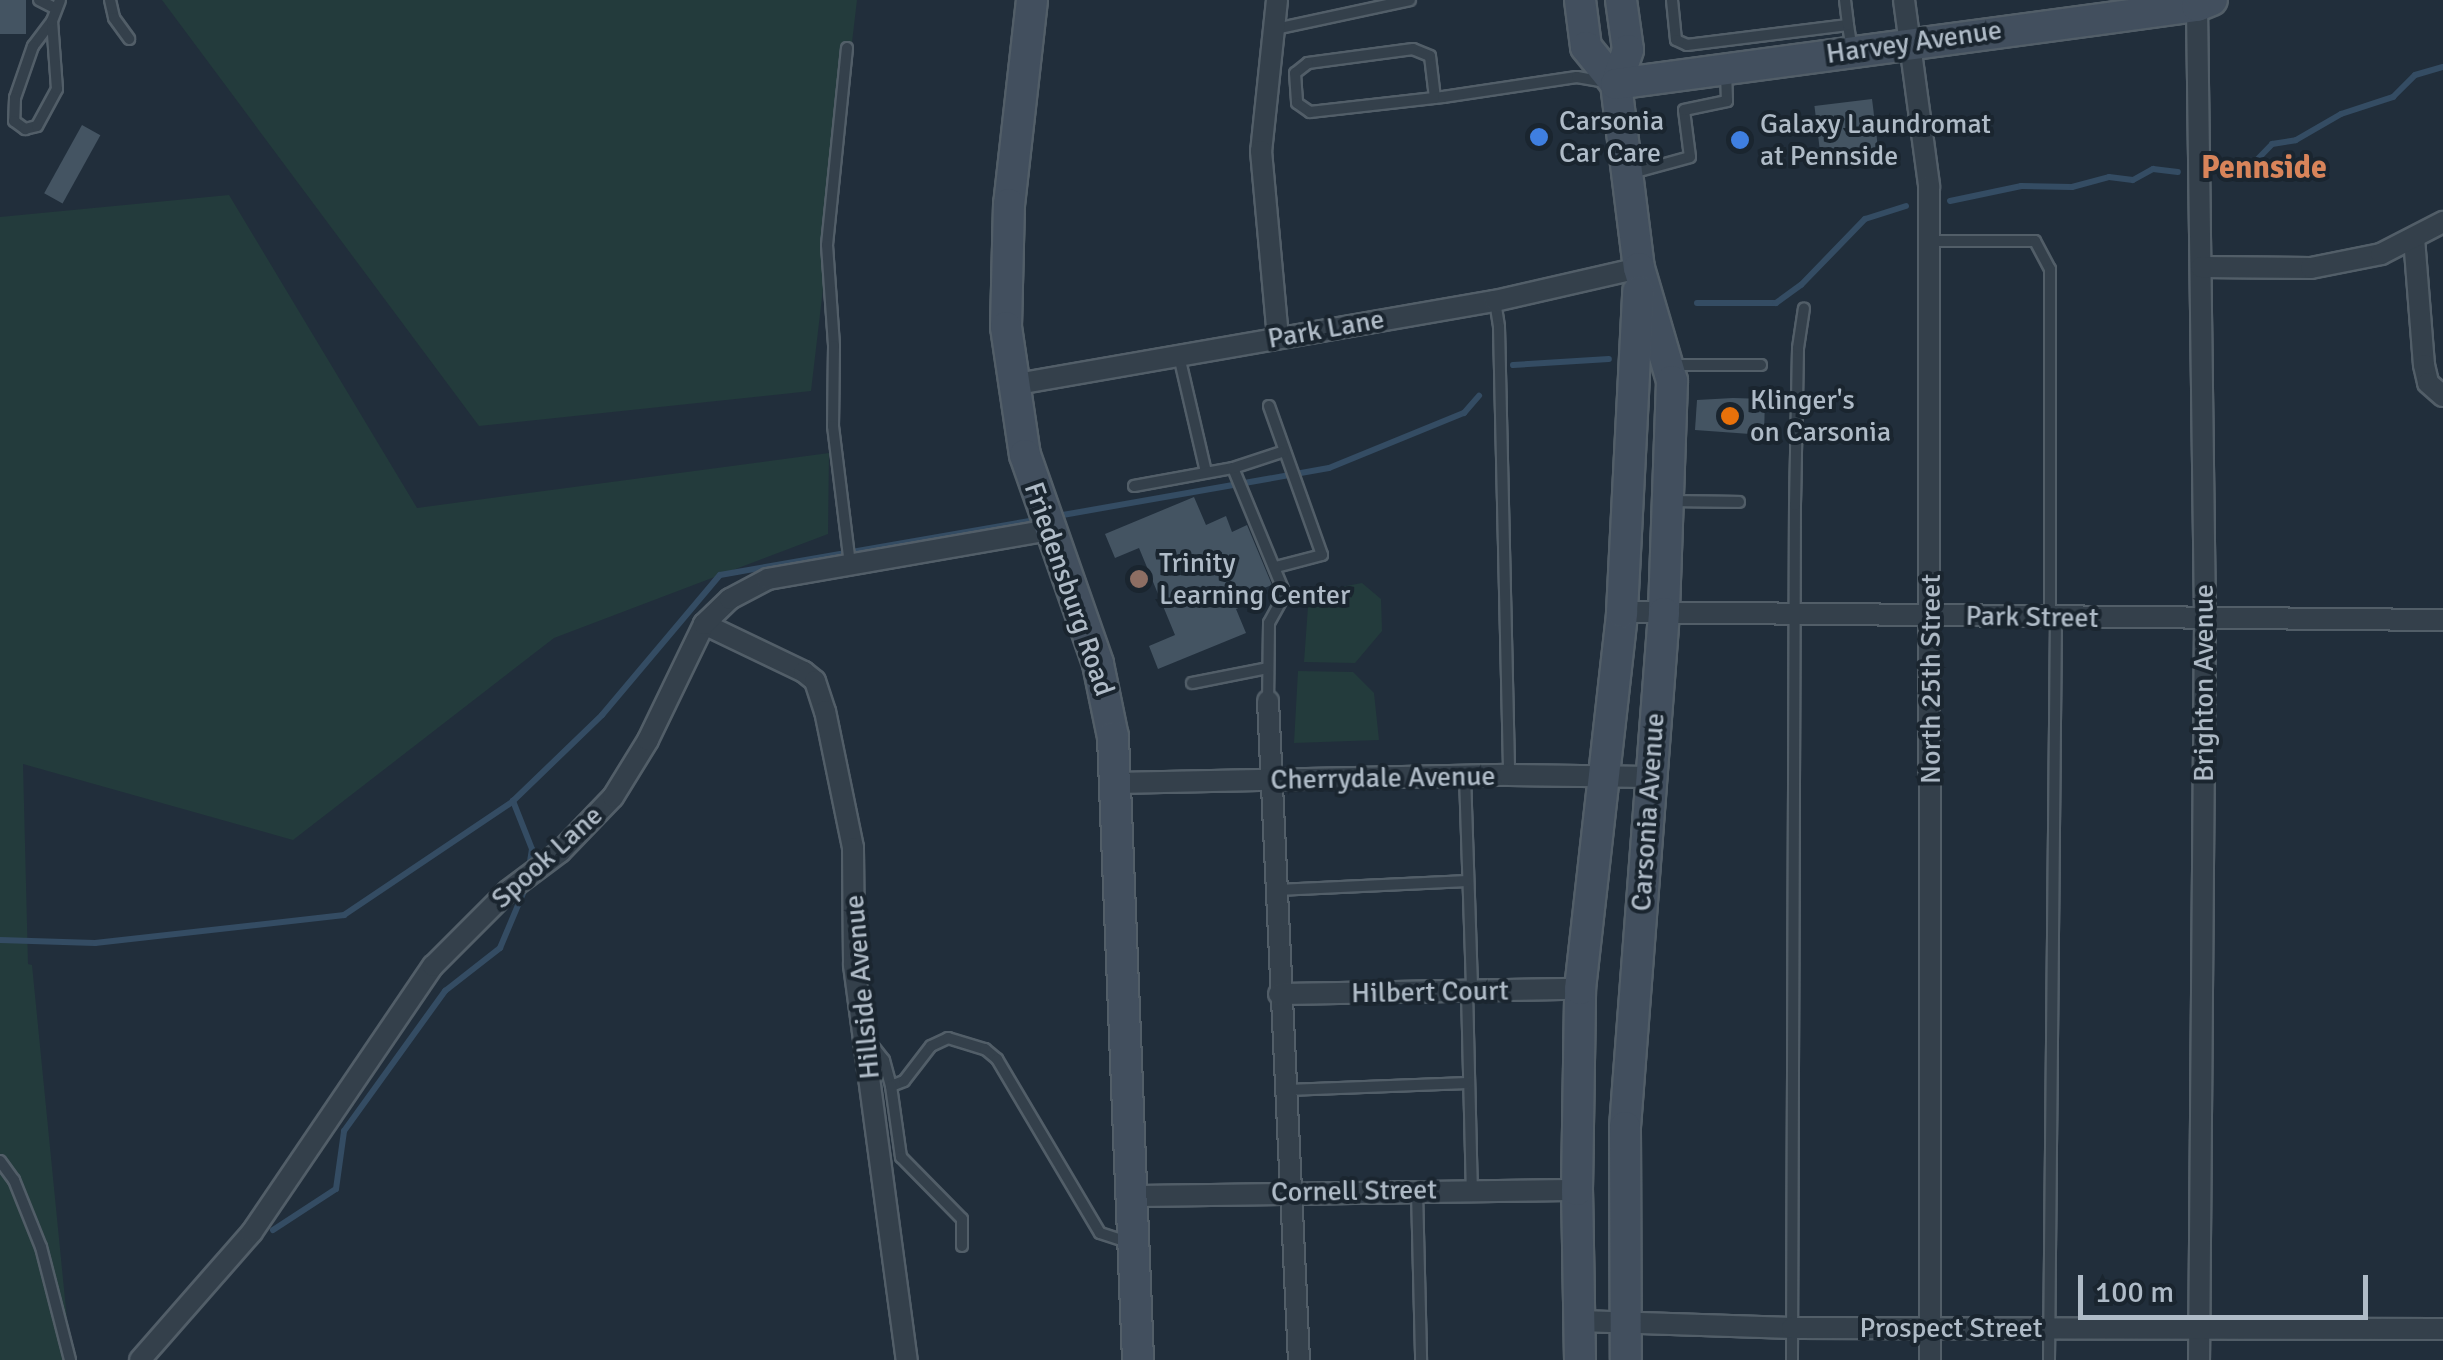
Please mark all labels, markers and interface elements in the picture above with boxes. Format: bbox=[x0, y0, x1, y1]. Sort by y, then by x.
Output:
street label: Harvey Avenue bbox=[1824, 13, 2004, 71]
place label: Carsonia Car Care bbox=[1559, 104, 1664, 170]
place label: Galaxy Laundromat at Pennside bbox=[1760, 107, 1991, 173]
marker: Carsonia Car Care bbox=[1528, 126, 1550, 148]
marker: Galaxy Laundromat at Pennside bbox=[1729, 129, 1751, 151]
district label: Pennside bbox=[2201, 149, 2327, 187]
street label: Park Lane bbox=[1265, 302, 1387, 356]
place label: Klinger's on Carsonia bbox=[1750, 383, 1891, 449]
marker: Klinger's on Carsonia bbox=[1719, 405, 1741, 427]
street label: Friedensburg Road bbox=[1017, 478, 1121, 700]
place label: Trinity Learning Center bbox=[1159, 546, 1350, 612]
marker: Trinity Learning Center bbox=[1128, 568, 1150, 590]
street label: North 25th Street bbox=[1914, 574, 1948, 784]
street label: Brighton Avenue bbox=[2187, 584, 2221, 782]
street label: Park Street bbox=[1965, 599, 2099, 635]
street label: Carsonia Avenue bbox=[1624, 712, 1672, 912]
street label: Cherrydale Avenue bbox=[1270, 759, 1496, 797]
street label: Spook Lane bbox=[485, 799, 609, 915]
street label: Hillside Avenue bbox=[837, 893, 887, 1081]
street label: Hilbert Court bbox=[1351, 974, 1509, 1010]
street label: Cornell Street bbox=[1271, 1173, 1437, 1209]
scale bar bbox=[2083, 1255, 2373, 1317]
text: 100 m bbox=[2095, 1274, 2174, 1311]
street label: Prospect Street bbox=[1860, 1311, 2042, 1345]

